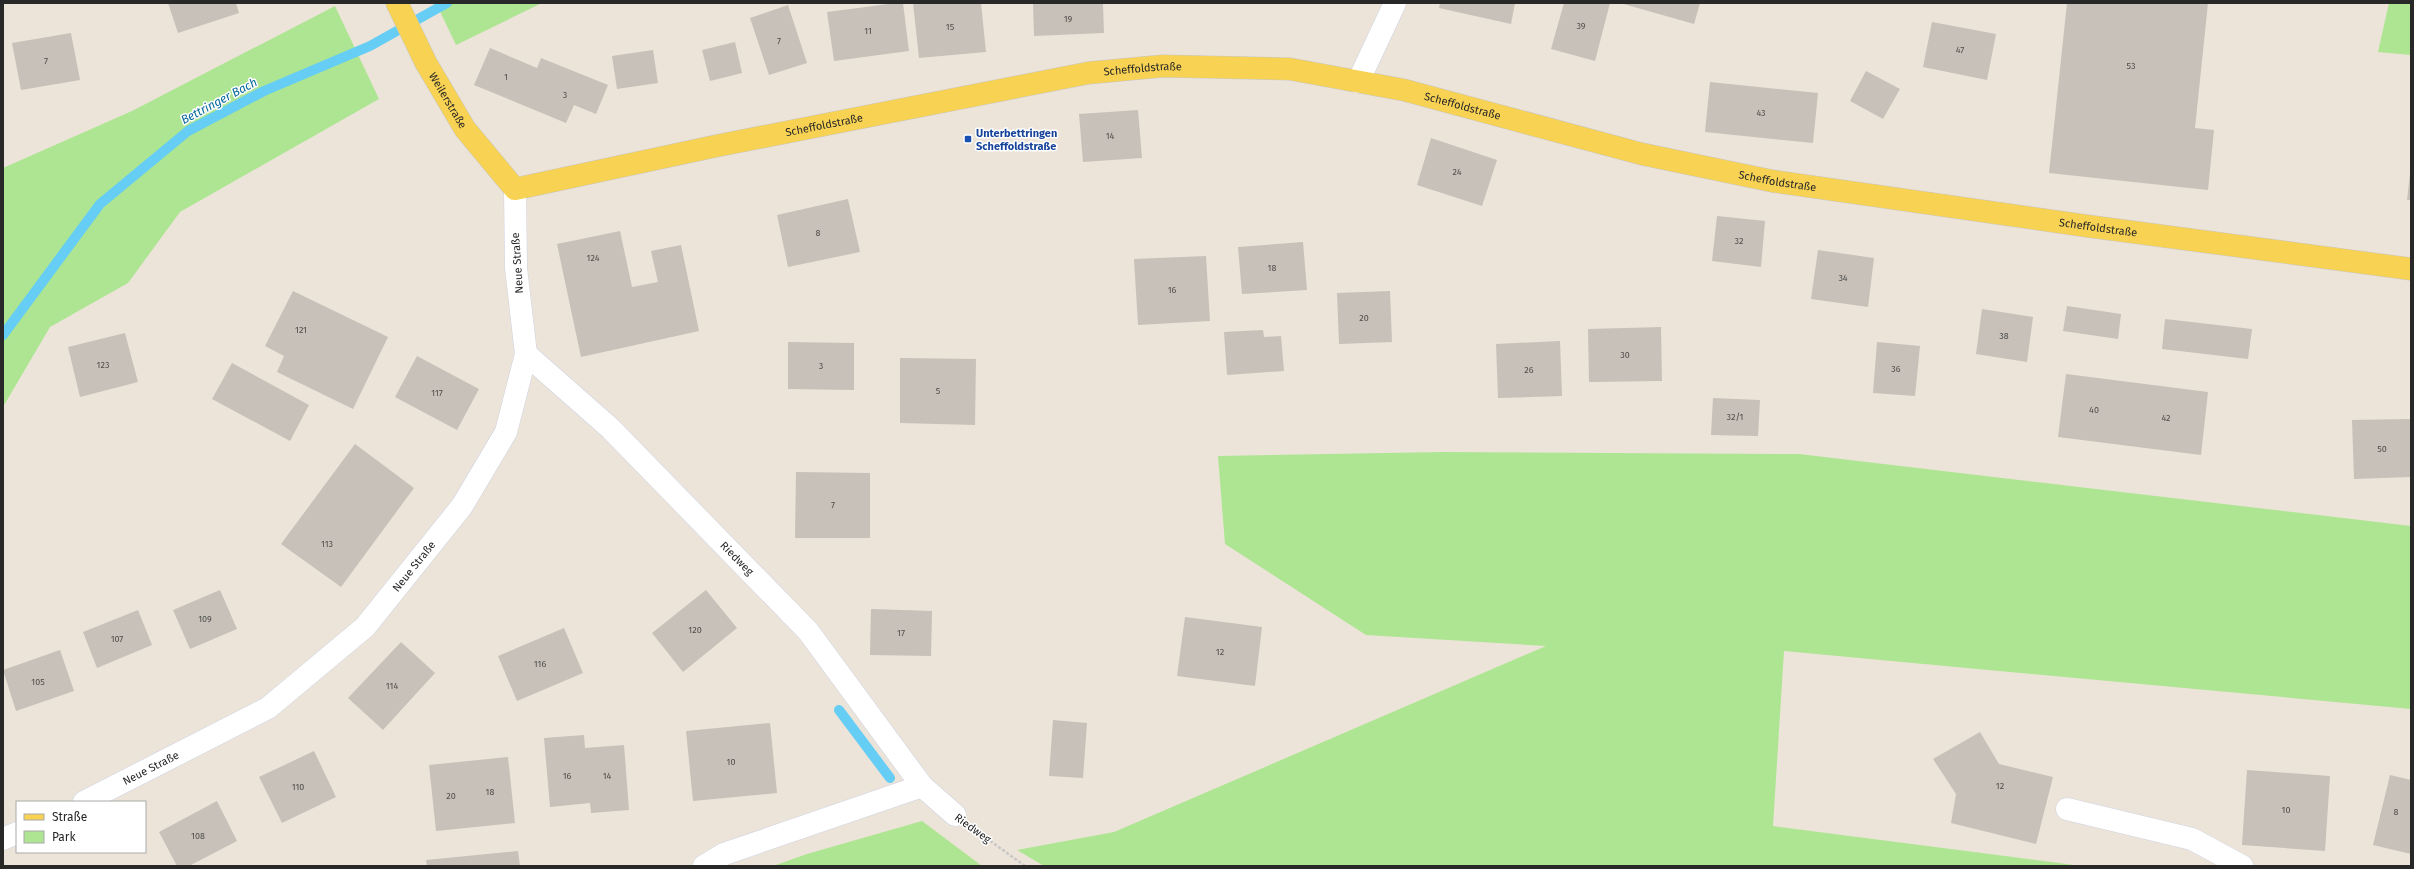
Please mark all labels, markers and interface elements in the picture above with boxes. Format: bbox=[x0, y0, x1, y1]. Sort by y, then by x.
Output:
house number: 19 bbox=[1064, 14, 1073, 24]
house number: 39 bbox=[1576, 21, 1586, 31]
house number: 15 bbox=[946, 22, 955, 32]
house number: 11 bbox=[864, 26, 872, 36]
house number: 7 bbox=[777, 36, 781, 46]
house number: 47 bbox=[1956, 45, 1964, 55]
house number: 7 bbox=[44, 56, 48, 66]
street label: Scheffoldstraße bbox=[1103, 60, 1182, 79]
house number: 53 bbox=[2127, 61, 2135, 71]
street label: Weilerstraße bbox=[426, 70, 469, 131]
house number: 1 bbox=[504, 72, 508, 82]
water label: Bettringer Bach bbox=[178, 75, 260, 127]
house number: 3 bbox=[563, 90, 567, 100]
street label: Scheffoldstraße bbox=[1423, 90, 1502, 123]
house number: 43 bbox=[1756, 108, 1766, 118]
street label: Scheffoldstraße bbox=[784, 111, 864, 139]
place label: Unterbettringen Scheffoldstraße bbox=[976, 127, 1057, 153]
house number: 14 bbox=[1106, 131, 1115, 141]
marker: Unterbettringen Scheffoldstraße bbox=[963, 134, 973, 144]
house number: 24 bbox=[1452, 167, 1462, 177]
street label: Scheffoldstraße bbox=[1737, 168, 1817, 194]
street label: Scheffoldstraße bbox=[2058, 216, 2138, 240]
house number: 8 bbox=[816, 228, 821, 238]
street label: Neue Straße bbox=[509, 232, 526, 294]
house number: 32 bbox=[1735, 236, 1743, 246]
house number: 124 bbox=[587, 253, 600, 263]
house number: 18 bbox=[1268, 263, 1276, 273]
house number: 34 bbox=[1838, 273, 1848, 283]
house number: 16 bbox=[1168, 285, 1177, 295]
house number: 20 bbox=[1359, 313, 1369, 323]
house number: 121 bbox=[295, 325, 307, 335]
house number: 38 bbox=[1999, 331, 2009, 341]
house number: 30 bbox=[1620, 350, 1630, 360]
house number: 123 bbox=[97, 360, 109, 370]
house number: 3 bbox=[819, 361, 823, 371]
house number: 36 bbox=[1891, 364, 1901, 374]
house number: 26 bbox=[1524, 365, 1534, 375]
house number: 5 bbox=[936, 386, 941, 396]
house number: 117 bbox=[431, 388, 443, 398]
house number: 40 bbox=[2089, 405, 2099, 415]
house number: 32/1 bbox=[1727, 412, 1743, 422]
house number: 42 bbox=[2161, 413, 2171, 423]
house number: 50 bbox=[2377, 444, 2387, 454]
house number: 7 bbox=[831, 500, 835, 510]
house number: 113 bbox=[321, 539, 333, 549]
street label: Neue Straße bbox=[390, 539, 438, 594]
street label: Riedweg bbox=[717, 539, 756, 578]
house number: 109 bbox=[198, 614, 212, 624]
house number: 120 bbox=[688, 625, 702, 635]
house number: 17 bbox=[897, 628, 905, 638]
house number: 107 bbox=[111, 634, 123, 644]
house number: 12 bbox=[1216, 647, 1224, 657]
house number: 116 bbox=[534, 659, 546, 669]
house number: 105 bbox=[31, 677, 45, 687]
house number: 114 bbox=[386, 681, 398, 691]
street label: Neue Straße bbox=[121, 749, 181, 788]
house number: 10 bbox=[727, 757, 735, 767]
house number: 16 bbox=[563, 771, 572, 781]
house number: 14 bbox=[603, 771, 612, 781]
house number: 12 bbox=[1996, 781, 2004, 791]
house number: 110 bbox=[292, 782, 304, 792]
house number: 18 bbox=[486, 787, 494, 797]
house number: 20 bbox=[446, 791, 456, 801]
legend bbox=[16, 801, 146, 853]
house number: 10 bbox=[2282, 805, 2290, 815]
house number: 8 bbox=[2394, 807, 2399, 817]
text: Straße bbox=[52, 810, 87, 824]
street label: Riedweg bbox=[952, 811, 994, 846]
text: Park bbox=[52, 830, 76, 844]
house number: 108 bbox=[191, 831, 205, 841]

